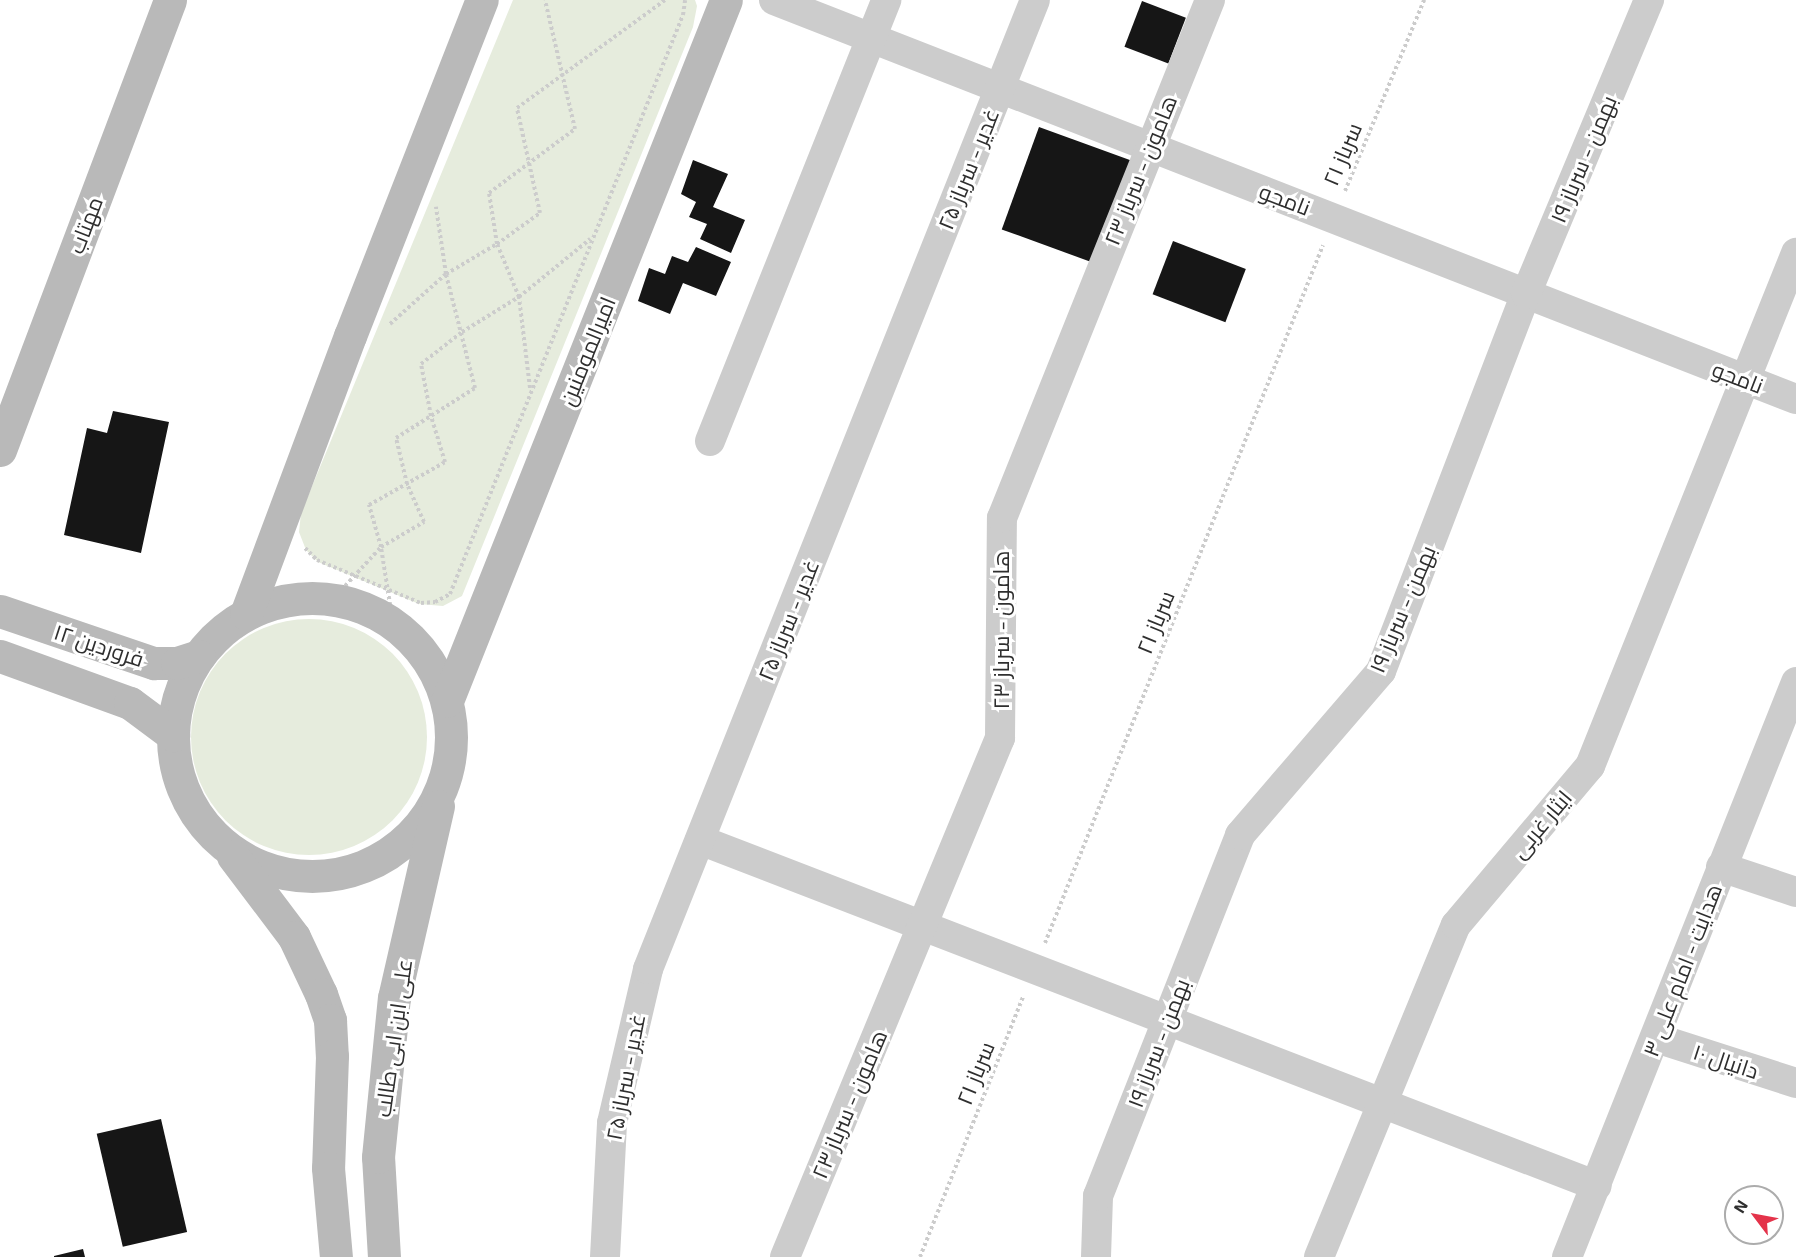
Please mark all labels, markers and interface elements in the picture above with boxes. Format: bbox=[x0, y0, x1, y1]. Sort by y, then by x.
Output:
street label: هامون - سرباز ۲۳ bbox=[1098, 91, 1182, 249]
street label: بهمن - سرباز ۱۹ bbox=[1544, 91, 1622, 227]
street label: غدیر - سرباز ۲۵ bbox=[932, 105, 1004, 233]
street label: سرباز ۲۱ bbox=[1317, 119, 1367, 189]
street label: نامجو bbox=[1256, 177, 1314, 221]
street label: مهتاب bbox=[62, 193, 108, 257]
street label: امیرالمومنین bbox=[553, 293, 621, 409]
street label: نامجو bbox=[1709, 355, 1767, 399]
street label: بهمن - سرباز ۱۹ bbox=[1363, 541, 1441, 677]
street label: هامون - سرباز ۲۳ bbox=[988, 550, 1014, 710]
street label: غدیر - سرباز ۲۵ bbox=[752, 556, 824, 684]
street label: سرباز ۲۱ bbox=[1130, 587, 1180, 657]
street label: ۱۲ فروردین bbox=[51, 618, 147, 672]
street label: ایثار غربی bbox=[1505, 785, 1577, 863]
street label: هدایت - امام علی ۳ bbox=[1637, 880, 1727, 1060]
street label: علی ابن ابی طالب bbox=[369, 957, 417, 1119]
street label: بهمن - سرباز ۱۹ bbox=[1121, 975, 1195, 1111]
street label: غدیر - سرباز ۲۵ bbox=[600, 1012, 650, 1142]
street label: هامون - سرباز ۲۳ bbox=[806, 1026, 892, 1182]
street label: سرباز ۲۱ bbox=[950, 1038, 1000, 1108]
street label: دانیال ۱۰ bbox=[1690, 1038, 1762, 1084]
north arrow bbox=[1724, 1185, 1784, 1245]
text: N bbox=[1729, 1196, 1751, 1216]

